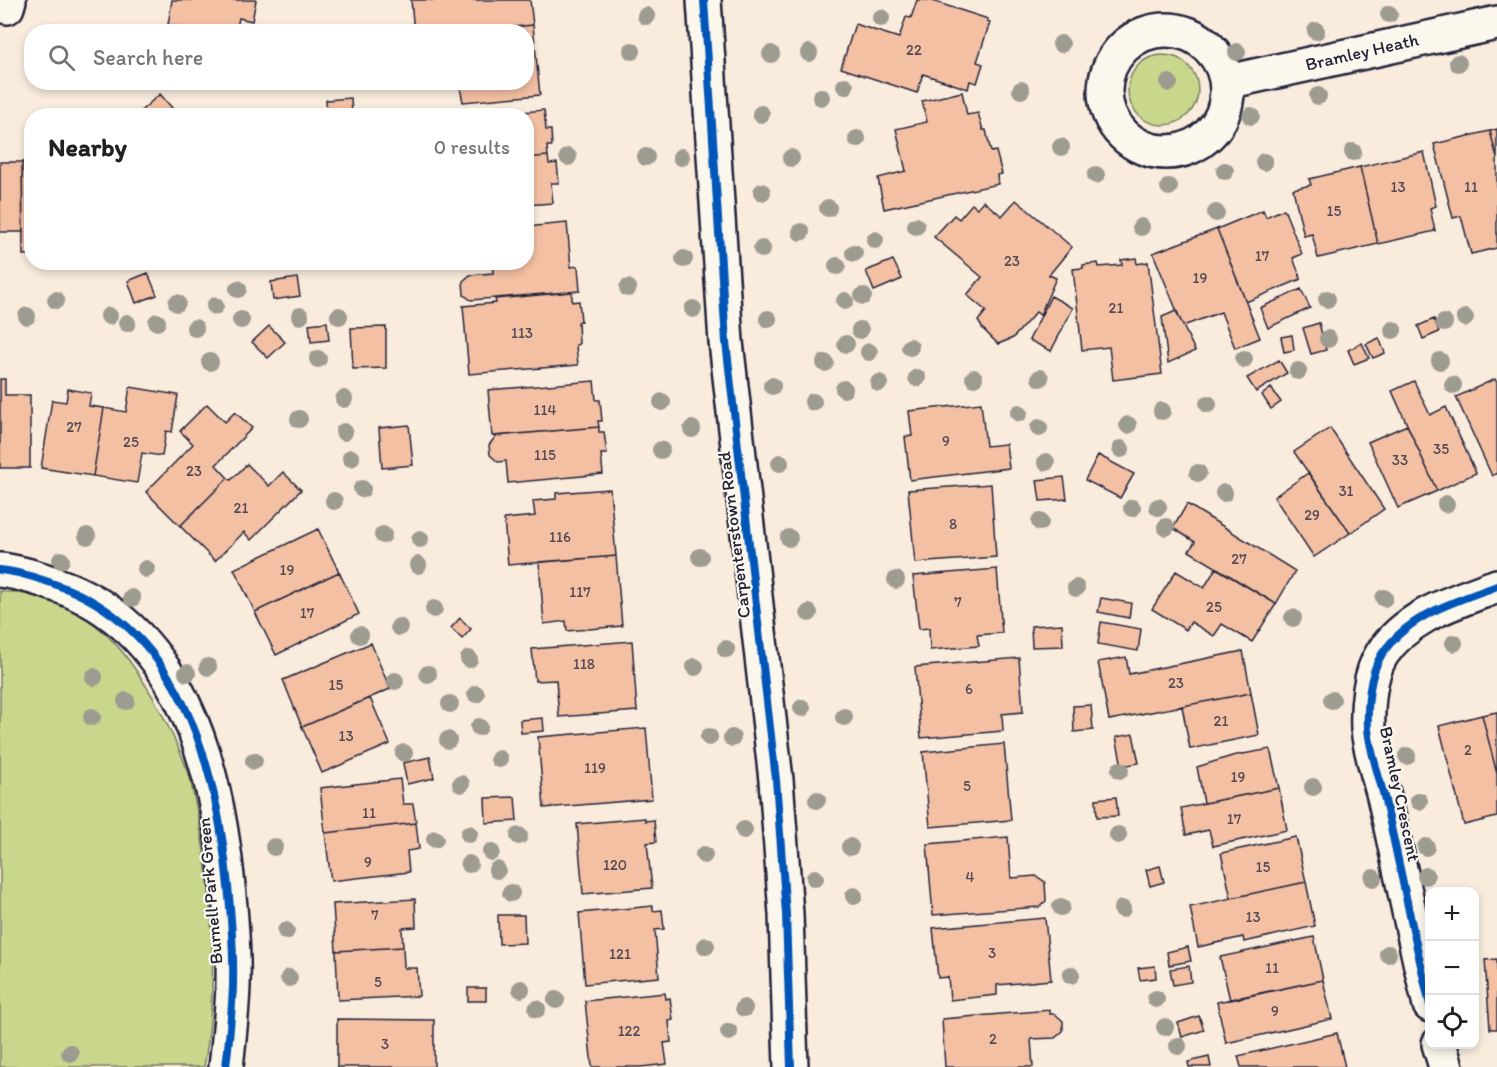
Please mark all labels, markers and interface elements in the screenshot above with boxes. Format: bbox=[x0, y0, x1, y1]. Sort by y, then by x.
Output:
search box bbox=[24, 24, 534, 90]
street label: Bramley Heath bbox=[1303, 28, 1421, 76]
icon: search bbox=[45, 41, 78, 74]
house number: 22 bbox=[906, 41, 922, 59]
text: Search here bbox=[93, 44, 203, 71]
text: Nearby bbox=[48, 131, 127, 163]
text: 0 results bbox=[434, 135, 510, 159]
house number: 13 bbox=[1390, 178, 1406, 196]
house number: 11 bbox=[1464, 178, 1478, 196]
house number: 15 bbox=[1327, 202, 1342, 220]
house number: 17 bbox=[1255, 247, 1270, 265]
house number: 23 bbox=[1004, 252, 1020, 270]
house number: 19 bbox=[1193, 269, 1208, 287]
house number: 21 bbox=[1109, 299, 1123, 317]
house number: 113 bbox=[511, 324, 533, 342]
house number: 114 bbox=[534, 401, 556, 419]
house number: 27 bbox=[66, 418, 82, 436]
house number: 9 bbox=[942, 432, 950, 450]
house number: 25 bbox=[123, 433, 139, 451]
house number: 35 bbox=[1433, 440, 1449, 458]
house number: 115 bbox=[534, 446, 556, 464]
street label: Carpenterstown Road bbox=[713, 450, 755, 620]
house number: 33 bbox=[1392, 451, 1408, 469]
house number: 23 bbox=[186, 462, 202, 480]
house number: 31 bbox=[1338, 482, 1354, 500]
house number: 21 bbox=[234, 499, 248, 517]
house number: 29 bbox=[1304, 506, 1320, 524]
house number: 8 bbox=[949, 515, 957, 533]
house number: 116 bbox=[549, 528, 571, 546]
house number: 27 bbox=[1231, 550, 1247, 568]
house number: 19 bbox=[280, 561, 295, 579]
house number: 117 bbox=[569, 583, 591, 601]
house number: 7 bbox=[954, 593, 962, 611]
house number: 25 bbox=[1206, 598, 1222, 616]
house number: 17 bbox=[300, 604, 315, 622]
house number: 118 bbox=[573, 655, 595, 673]
house number: 23 bbox=[1168, 674, 1184, 692]
house number: 15 bbox=[329, 676, 344, 694]
house number: 6 bbox=[965, 680, 973, 698]
house number: 21 bbox=[1214, 712, 1228, 730]
street label: Bramley Crescent bbox=[1375, 725, 1425, 864]
house number: 13 bbox=[338, 727, 354, 745]
house number: 2 bbox=[1464, 741, 1472, 759]
house number: 119 bbox=[584, 759, 606, 777]
house number: 19 bbox=[1231, 768, 1246, 786]
house number: 5 bbox=[963, 777, 971, 795]
house number: 11 bbox=[362, 804, 376, 822]
house number: 17 bbox=[1227, 810, 1242, 828]
street label: Burnell Park Green bbox=[193, 816, 227, 965]
house number: 9 bbox=[364, 853, 372, 871]
house number: 120 bbox=[603, 856, 627, 874]
house number: 15 bbox=[1256, 858, 1271, 876]
house number: 4 bbox=[965, 868, 975, 886]
map controls bbox=[1425, 887, 1479, 1049]
button: + bbox=[1425, 887, 1479, 941]
house number: 7 bbox=[371, 906, 379, 924]
house number: 13 bbox=[1245, 908, 1261, 926]
button: − bbox=[1425, 941, 1479, 995]
house number: 3 bbox=[988, 944, 996, 962]
house number: 121 bbox=[609, 945, 631, 963]
house number: 11 bbox=[1265, 959, 1279, 977]
house number: 5 bbox=[374, 973, 382, 991]
button: locate bbox=[1425, 995, 1479, 1049]
house number: 9 bbox=[1271, 1002, 1279, 1020]
house number: 122 bbox=[618, 1022, 640, 1040]
house number: 2 bbox=[989, 1030, 997, 1048]
house number: 3 bbox=[381, 1035, 389, 1053]

